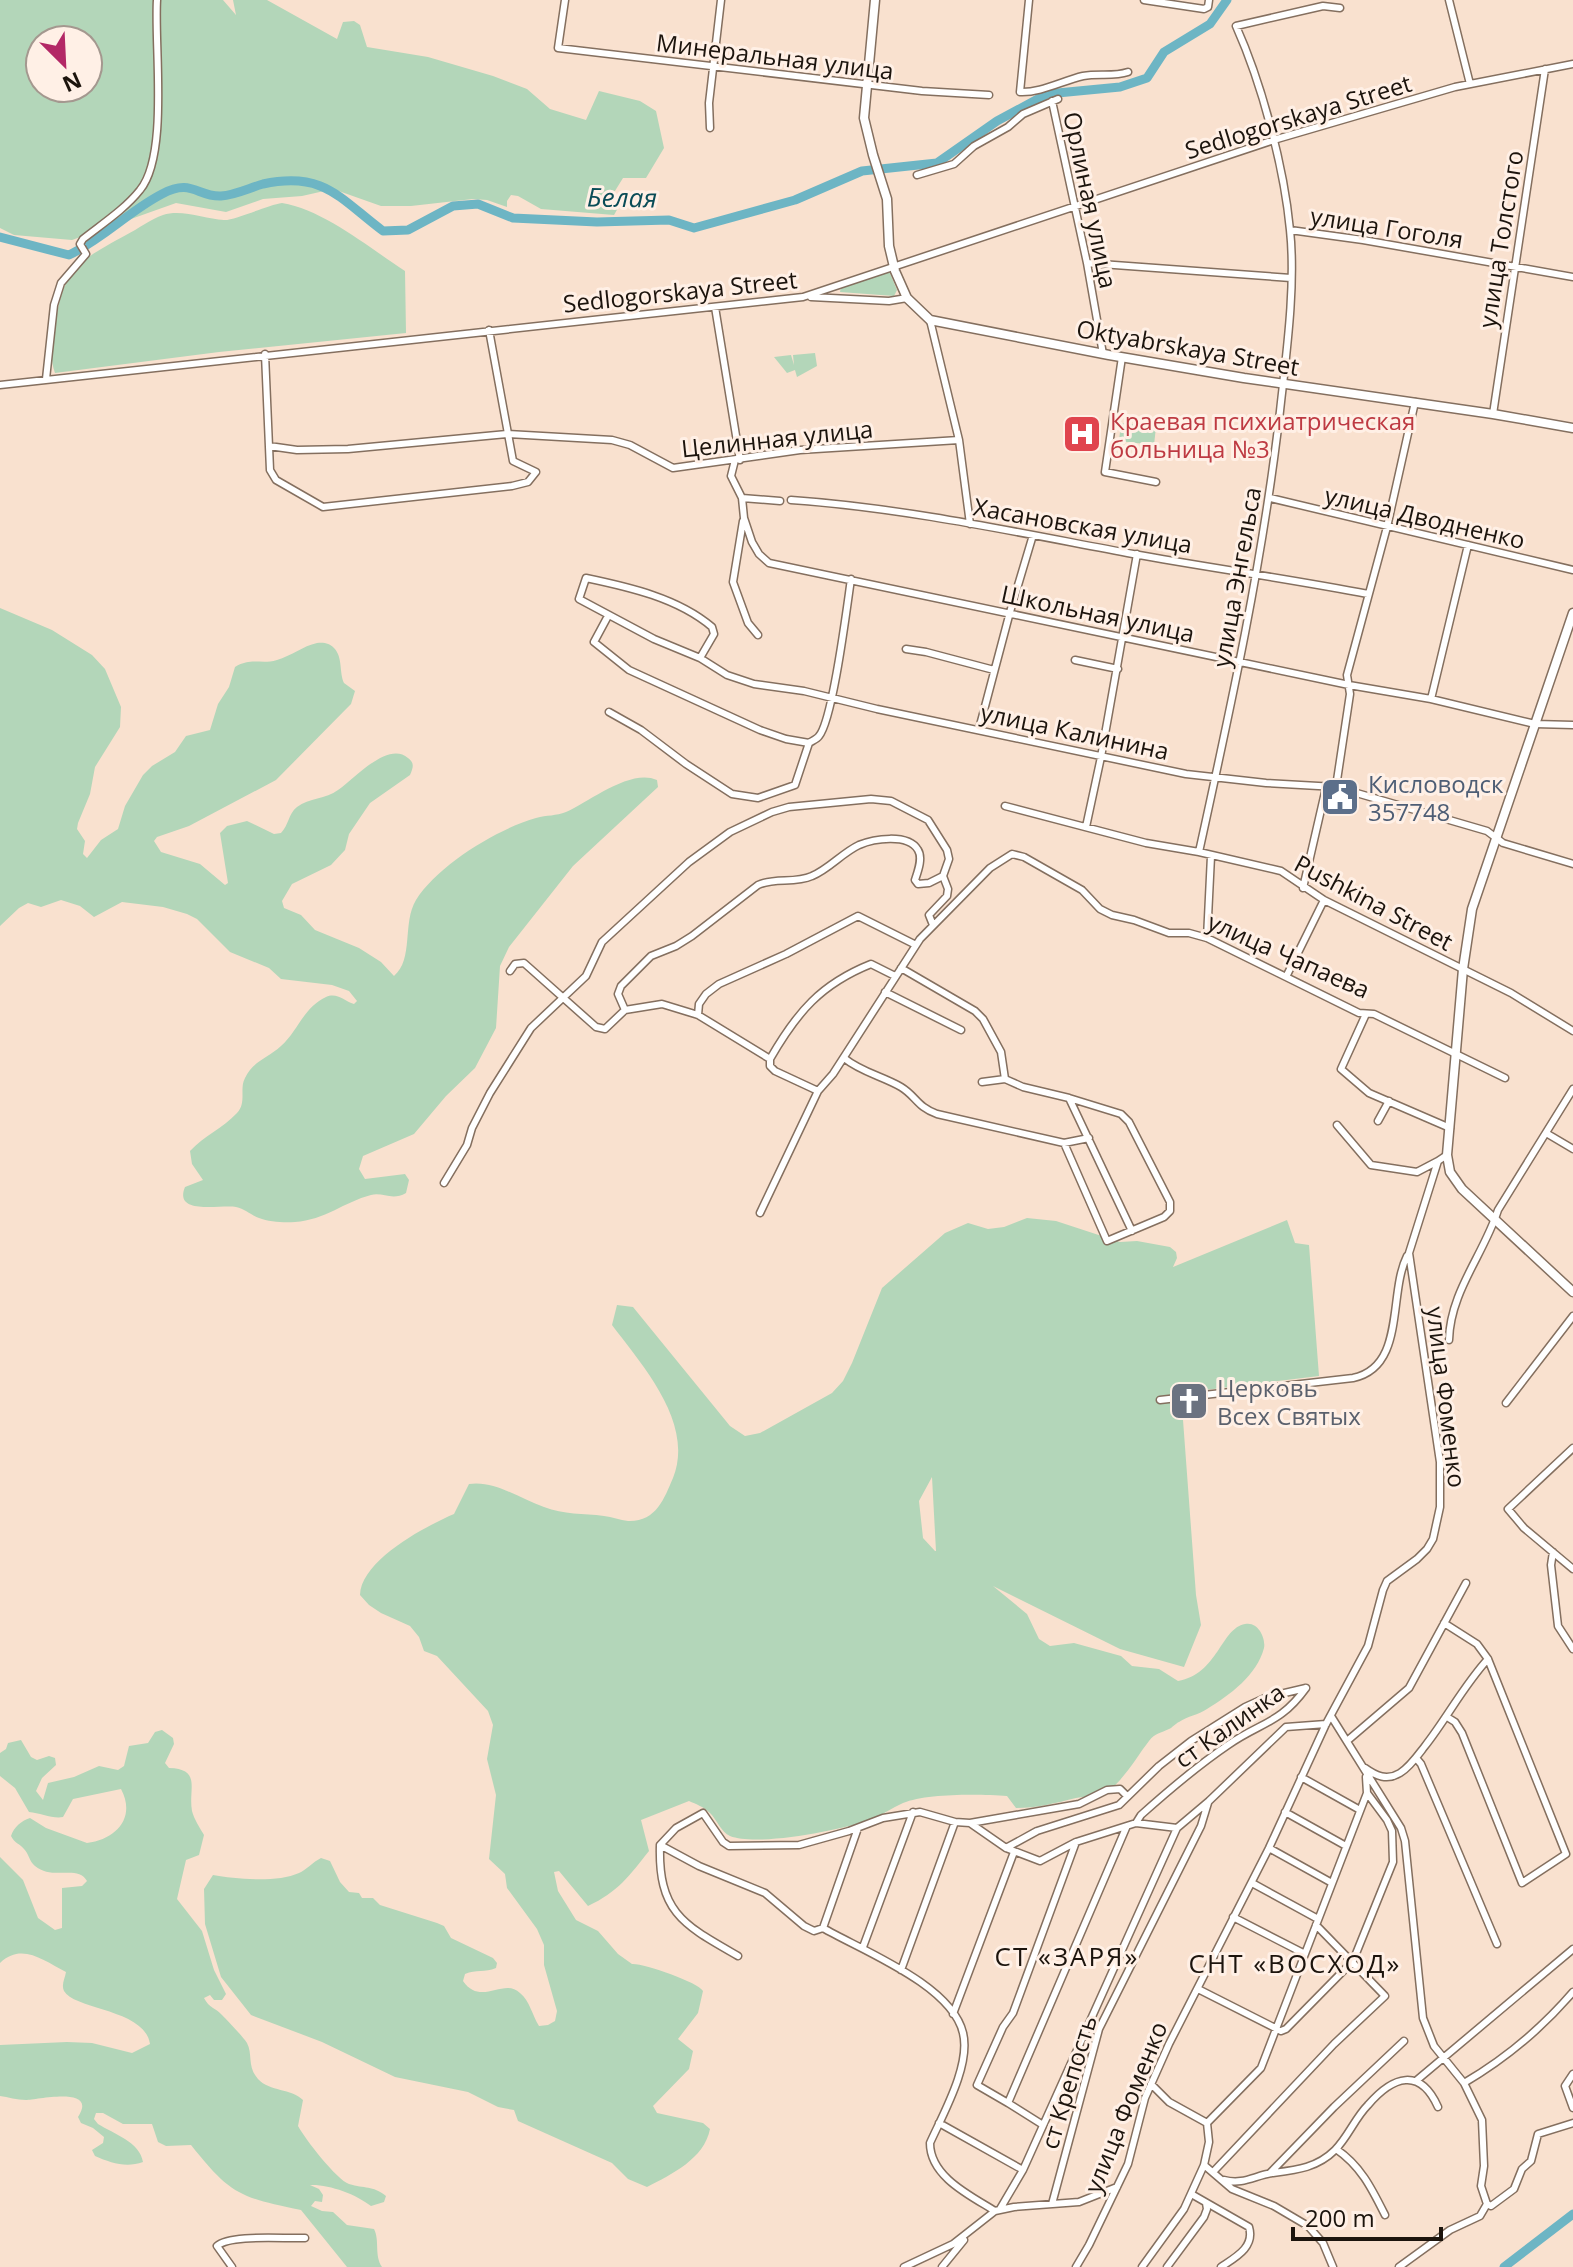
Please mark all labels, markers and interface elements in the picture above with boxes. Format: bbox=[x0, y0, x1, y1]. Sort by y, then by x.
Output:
north arrow bbox=[24, 24, 104, 104]
street label: Минеральная улица bbox=[654, 25, 896, 87]
text: N bbox=[58, 66, 87, 101]
street label: Sedlogorskaya Street bbox=[1181, 66, 1415, 166]
street label: Орлиная улица bbox=[1056, 109, 1126, 291]
street label: улица Толстого bbox=[1470, 148, 1530, 330]
water label: Белая bbox=[587, 178, 657, 216]
street label: улица Гоголя bbox=[1308, 199, 1466, 255]
street label: Sedlogorskaya Street bbox=[561, 262, 799, 320]
street label: Oktyabrskaya Street bbox=[1074, 311, 1302, 383]
place label: Краевая психиатрическая больница №3 bbox=[1110, 404, 1415, 465]
street label: Целинная улица bbox=[679, 412, 875, 464]
hospital icon: Краевая психиатрическая больница №3 bbox=[1061, 413, 1103, 455]
street label: улица Дводненко bbox=[1322, 478, 1528, 556]
street label: улица Энгельса bbox=[1204, 484, 1268, 670]
street label: Хасановская улица bbox=[971, 490, 1195, 560]
street label: Школьная улица bbox=[998, 576, 1198, 650]
street label: улица Калинина bbox=[978, 695, 1172, 767]
place label: Кисловодск 357748 bbox=[1368, 767, 1504, 828]
public building icon: Кисловодск 357748 bbox=[1319, 776, 1361, 818]
street label: Pushkina Street bbox=[1289, 846, 1459, 958]
street label: улица Чапаева bbox=[1203, 904, 1375, 1006]
street label: улица Фоменко bbox=[1420, 1305, 1474, 1489]
place label: Церковь Всех Святых bbox=[1217, 1371, 1361, 1432]
church icon: Церковь Всех Святых bbox=[1168, 1380, 1210, 1422]
street label: ст Калинка bbox=[1168, 1675, 1290, 1775]
district label: СТ «ЗАРЯ» bbox=[995, 1938, 1139, 1974]
district label: СНТ «ВОСХОД» bbox=[1189, 1945, 1401, 1981]
street label: ст Крепость bbox=[1032, 2011, 1104, 2153]
street label: улица Фоменко bbox=[1076, 2016, 1174, 2198]
scale bar bbox=[1293, 2191, 1441, 2241]
text: 200 m bbox=[1305, 2201, 1375, 2234]

